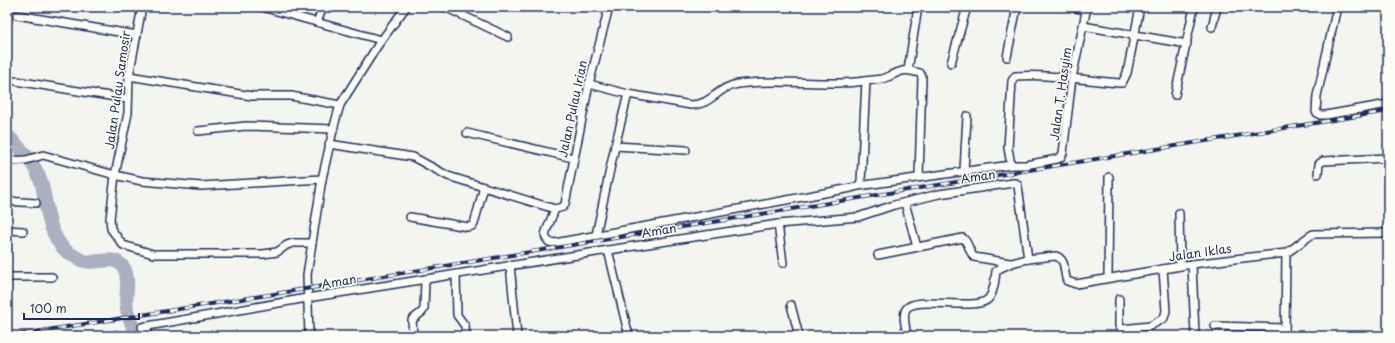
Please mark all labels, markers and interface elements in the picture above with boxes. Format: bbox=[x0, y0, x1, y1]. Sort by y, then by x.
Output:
street label: Jalan Pulau Samosir bbox=[100, 29, 134, 150]
street label: Jalan T. Hasyim bbox=[1045, 46, 1076, 142]
street label: Jalan Pulau Irian bbox=[553, 59, 591, 159]
street label: Aman bbox=[959, 165, 996, 187]
street label: Aman bbox=[640, 218, 678, 242]
street label: Jalan Iklas bbox=[1167, 239, 1233, 265]
street label: Aman bbox=[320, 269, 358, 293]
scale bar bbox=[24, 295, 139, 321]
text: 100 m bbox=[30, 299, 67, 317]

